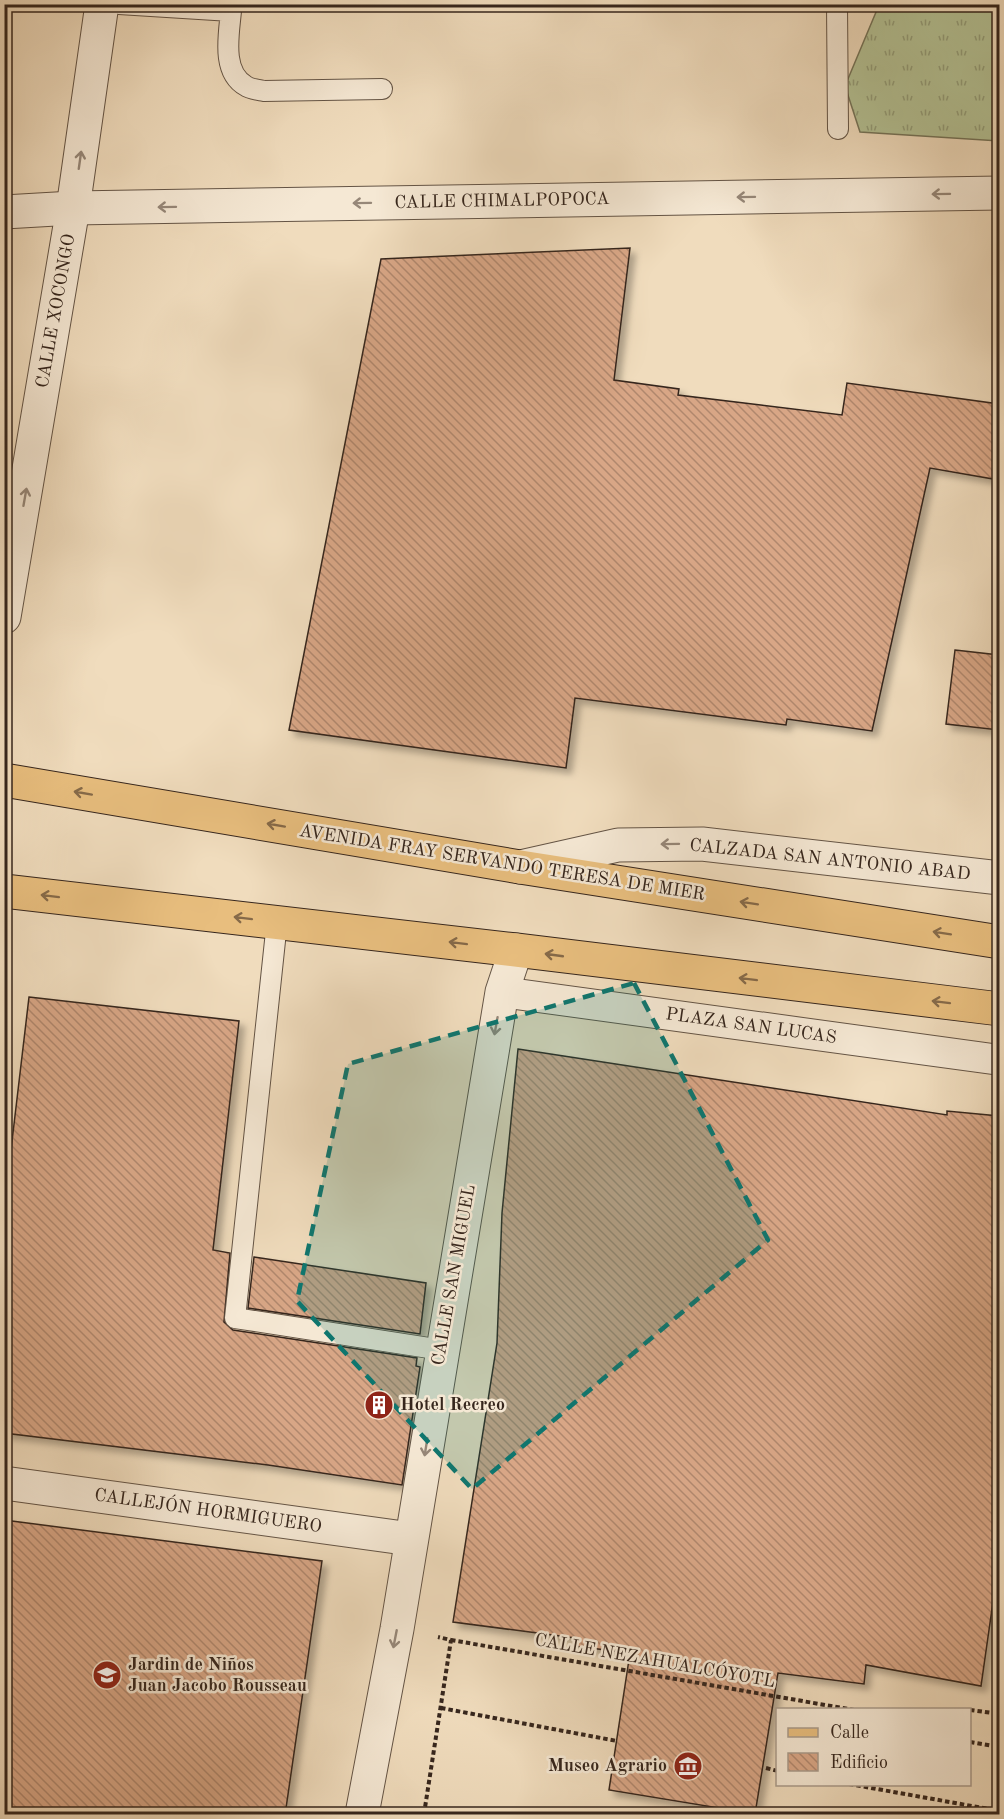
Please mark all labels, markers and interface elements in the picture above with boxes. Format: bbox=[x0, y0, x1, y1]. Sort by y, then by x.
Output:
one-way arrow bbox=[75, 150, 86, 170]
one-way arrow bbox=[932, 188, 952, 199]
street label: CALLE CHIMALPOPOCA bbox=[394, 190, 610, 212]
one-way arrow bbox=[737, 191, 757, 203]
one-way arrow bbox=[353, 198, 373, 209]
one-way arrow bbox=[158, 201, 178, 212]
street label: CALLE XOCONGO bbox=[34, 233, 78, 389]
one-way arrow bbox=[19, 488, 30, 508]
one-way arrow bbox=[74, 787, 94, 798]
one-way arrow bbox=[266, 820, 286, 831]
street label: AVENIDA FRAY SERVANDO TERESA DE MIER bbox=[298, 822, 706, 904]
street label: CALZADA SAN ANTONIO ABAD bbox=[689, 836, 971, 884]
one-way arrow bbox=[660, 839, 680, 850]
one-way arrow bbox=[40, 890, 60, 901]
one-way arrow bbox=[740, 897, 759, 908]
one-way arrow bbox=[234, 913, 254, 924]
one-way arrow bbox=[932, 927, 952, 938]
one-way arrow bbox=[448, 937, 468, 948]
one-way arrow bbox=[545, 949, 565, 960]
one-way arrow bbox=[738, 973, 758, 984]
one-way arrow bbox=[932, 996, 952, 1007]
street label: PLAZA SAN LUCAS bbox=[664, 1005, 838, 1047]
one-way arrow bbox=[490, 1016, 501, 1036]
street label: CALLE SAN MIGUEL bbox=[429, 1183, 479, 1367]
building icon: Hotel Recreo bbox=[363, 1389, 395, 1421]
place label: Hotel Recreo bbox=[400, 1396, 505, 1414]
one-way arrow bbox=[420, 1436, 431, 1456]
street label: CALLEJÓN HORMIGUERO bbox=[93, 1481, 324, 1536]
street label: CALLE NEZAHUALCÓYOTL bbox=[533, 1626, 777, 1691]
one-way arrow bbox=[389, 1629, 400, 1648]
place label: Jardin de Niños Juan Jacobo Rousseau bbox=[128, 1656, 307, 1695]
school or university icon: Jardin de Niños Juan Jacobo Rousseau bbox=[91, 1659, 123, 1691]
legend bbox=[776, 1708, 971, 1786]
text: Calle bbox=[830, 1724, 869, 1742]
museum icon: Museo Agrario bbox=[672, 1750, 704, 1782]
text: Edificio bbox=[830, 1754, 888, 1772]
place label: Museo Agrario bbox=[548, 1757, 667, 1775]

